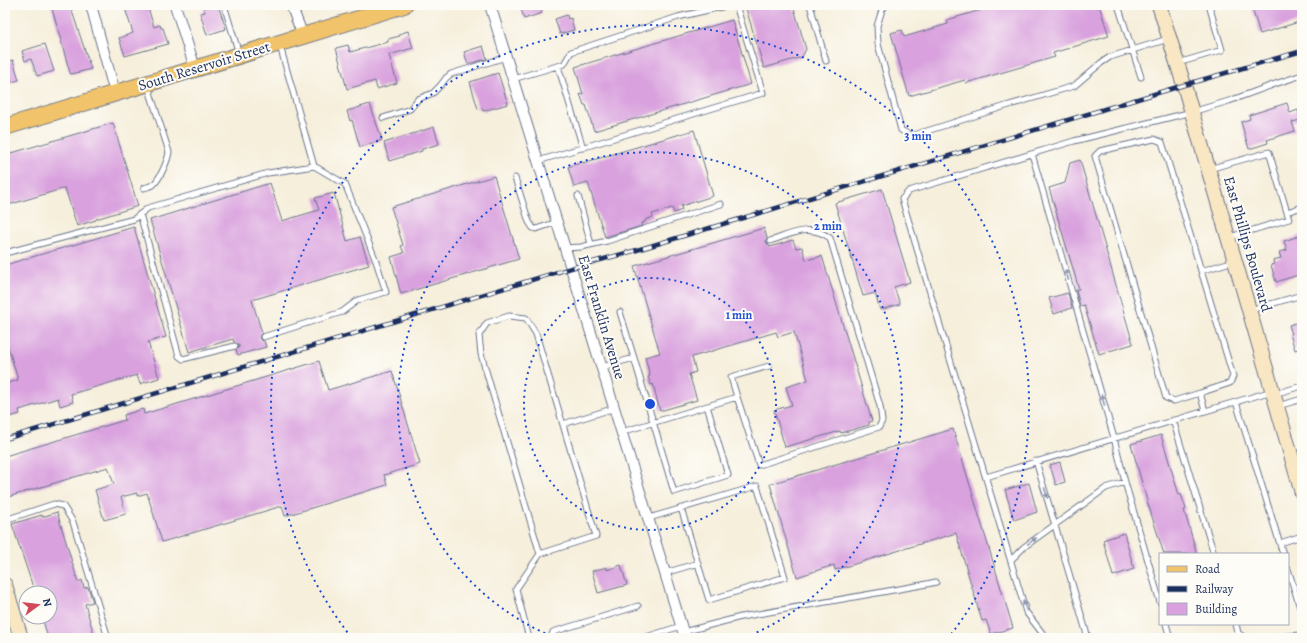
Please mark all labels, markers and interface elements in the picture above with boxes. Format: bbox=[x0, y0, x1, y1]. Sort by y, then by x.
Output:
street label: South Reservoir Street bbox=[136, 36, 273, 96]
text: 3 min bbox=[904, 128, 932, 144]
street label: East Phillips Boulevard bbox=[1219, 174, 1277, 315]
text: 2 min bbox=[814, 218, 842, 234]
street label: East Franklin Avenue bbox=[574, 252, 630, 382]
one-way arrow bbox=[1064, 269, 1070, 281]
text: 1 min bbox=[726, 307, 753, 323]
one-way arrow bbox=[1100, 394, 1106, 406]
centre of rings bbox=[643, 397, 657, 411]
one-way arrow bbox=[1043, 487, 1049, 499]
one-way arrow bbox=[1026, 537, 1037, 545]
legend bbox=[1159, 553, 1289, 625]
text: Road bbox=[1195, 561, 1221, 577]
text: Railway bbox=[1195, 581, 1234, 597]
north arrow bbox=[18, 585, 58, 625]
text: N bbox=[39, 597, 55, 608]
one-way arrow bbox=[1021, 600, 1027, 612]
text: Building bbox=[1195, 601, 1237, 617]

